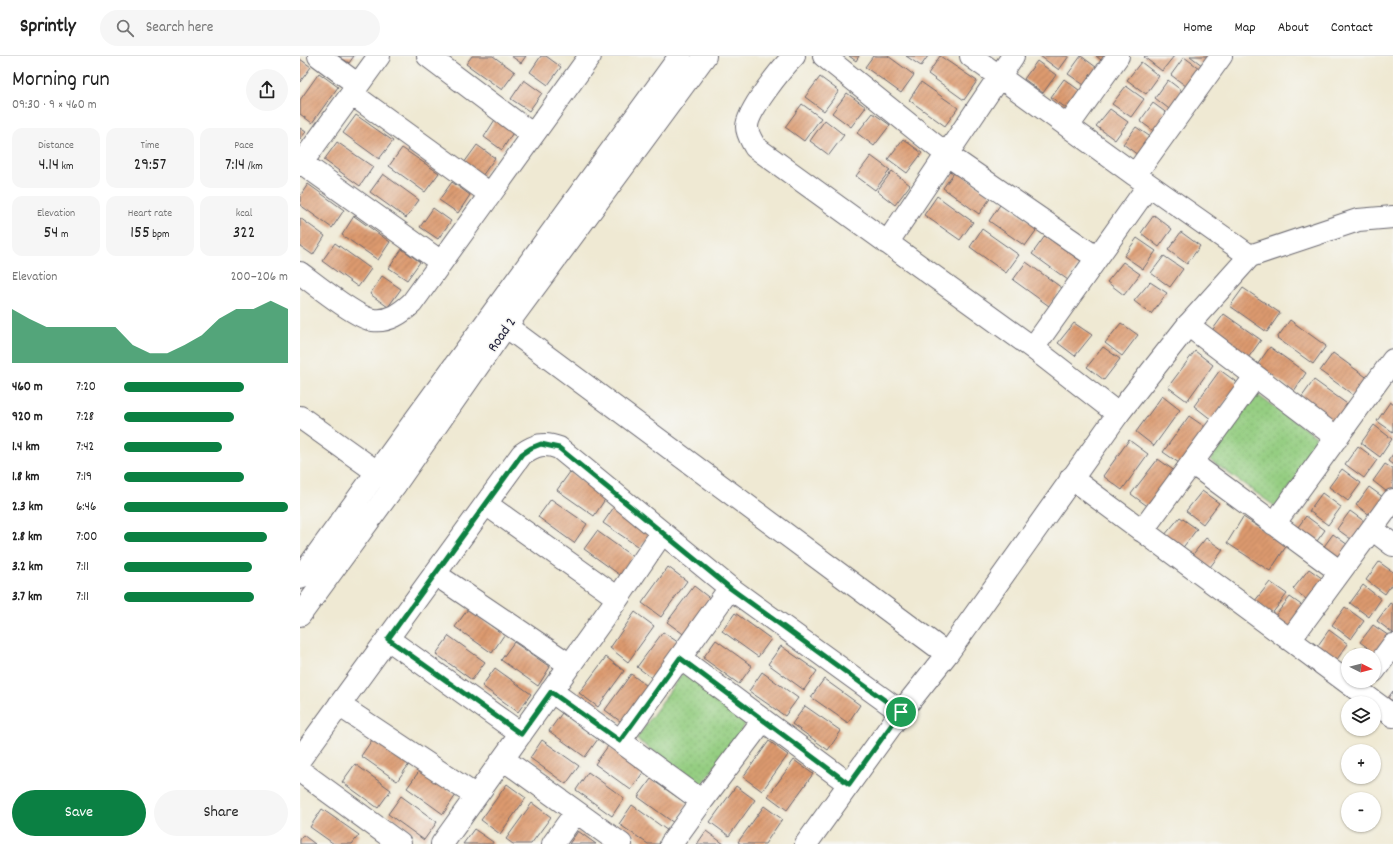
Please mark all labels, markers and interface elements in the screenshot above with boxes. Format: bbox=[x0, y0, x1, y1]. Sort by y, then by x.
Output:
search box bbox=[100, 10, 380, 46]
text: Sprintly bbox=[20, 14, 76, 41]
icon: search bbox=[114, 17, 136, 39]
text: Search here bbox=[146, 17, 213, 39]
text: Home bbox=[1183, 18, 1212, 38]
text: Map bbox=[1234, 18, 1256, 38]
text: About bbox=[1278, 18, 1309, 38]
text: Contact bbox=[1331, 18, 1373, 38]
text: Morning run bbox=[12, 65, 110, 96]
button: share bbox=[246, 69, 288, 111]
text: 09:30 · 9 × 460 m bbox=[12, 96, 97, 115]
text: Distance bbox=[38, 138, 74, 154]
text: Time bbox=[141, 138, 159, 154]
text: Pace bbox=[234, 138, 254, 154]
text: 4.14 bbox=[38, 154, 59, 178]
text: 29:57 bbox=[134, 154, 166, 178]
text: 7:14 bbox=[225, 154, 245, 178]
text: km bbox=[59, 159, 74, 175]
text: /km bbox=[245, 159, 263, 175]
text: Elevation bbox=[37, 206, 75, 222]
text: Heart rate bbox=[128, 206, 172, 222]
text: kcal bbox=[236, 206, 252, 222]
text: 54 bbox=[43, 222, 58, 246]
text: 155 bbox=[130, 222, 150, 246]
text: 322 bbox=[233, 222, 255, 246]
text: m bbox=[58, 227, 69, 243]
text: bpm bbox=[150, 227, 170, 243]
text: Elevation bbox=[12, 268, 57, 287]
text: 200–206 m bbox=[231, 268, 288, 287]
street label: Road 2 bbox=[483, 313, 523, 357]
text: 460 m bbox=[12, 378, 43, 397]
text: 7:20 bbox=[76, 378, 96, 397]
text: 920 m bbox=[12, 408, 43, 427]
text: 7:28 bbox=[76, 408, 94, 427]
text: 1.4 km bbox=[12, 438, 40, 457]
text: 7:42 bbox=[76, 438, 94, 457]
text: 1.8 km bbox=[12, 468, 39, 487]
text: 7:19 bbox=[76, 468, 92, 487]
text: 2.3 km bbox=[12, 498, 43, 517]
text: 6:46 bbox=[76, 498, 96, 517]
text: 2.8 km bbox=[12, 528, 42, 547]
text: 7:00 bbox=[76, 528, 97, 547]
text: 3.2 km bbox=[12, 558, 43, 577]
text: 7:11 bbox=[76, 558, 89, 577]
text: 3.7 km bbox=[12, 588, 42, 607]
text: 7:11 bbox=[76, 588, 89, 607]
north arrow bbox=[1341, 648, 1381, 688]
map controls bbox=[1341, 648, 1381, 832]
pin bbox=[884, 695, 918, 729]
button: layers bbox=[1341, 696, 1381, 736]
icon: arrive bbox=[890, 701, 912, 723]
button: + bbox=[1341, 744, 1381, 784]
button: Save bbox=[12, 790, 146, 836]
button: Share bbox=[154, 790, 288, 836]
button: − bbox=[1341, 792, 1381, 832]

